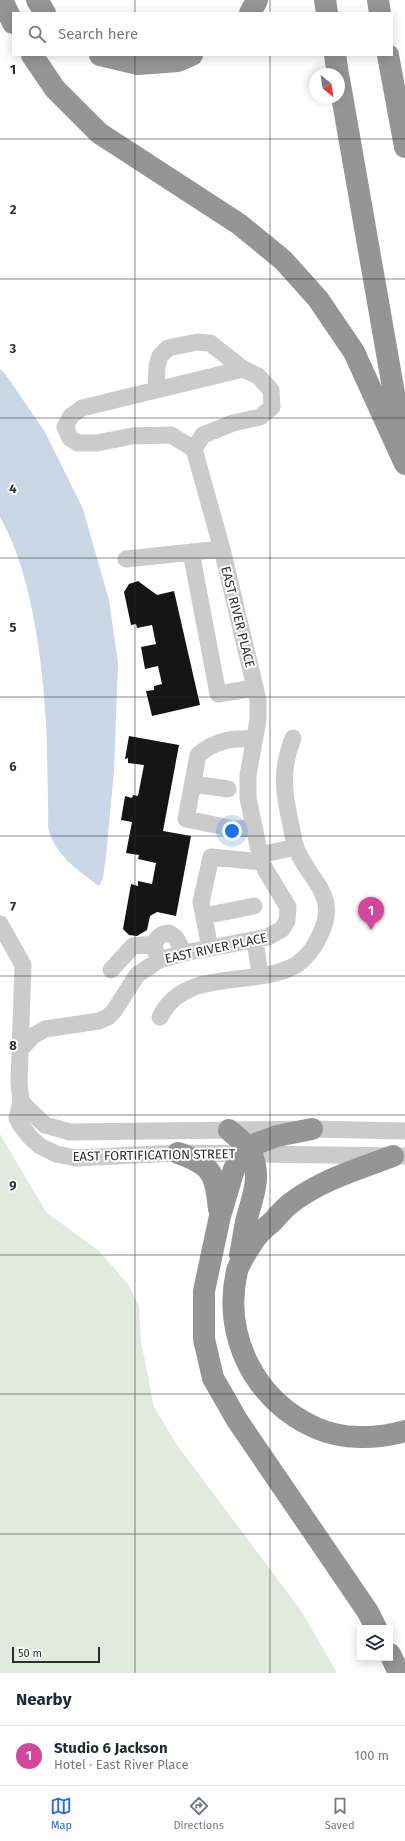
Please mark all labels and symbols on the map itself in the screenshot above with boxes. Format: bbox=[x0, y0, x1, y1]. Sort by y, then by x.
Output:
text: 1 bbox=[10, 62, 16, 77]
north arrow bbox=[309, 68, 345, 104]
text: 2 bbox=[10, 202, 17, 217]
text: 3 bbox=[9, 341, 17, 356]
text: 4 bbox=[9, 481, 17, 496]
street label: EAST RIVER PLACE bbox=[218, 565, 258, 669]
text: 5 bbox=[10, 620, 17, 635]
text: 6 bbox=[9, 759, 17, 774]
your location bbox=[222, 821, 242, 841]
pin: 1 bbox=[358, 897, 384, 930]
text: 7 bbox=[10, 899, 16, 914]
street label: EAST RIVER PLACE bbox=[164, 930, 269, 966]
text: 8 bbox=[9, 1038, 17, 1053]
street label: EAST FORTIFICATION STREET bbox=[72, 1146, 236, 1164]
text: 9 bbox=[9, 1178, 17, 1193]
scale bar bbox=[12, 1645, 100, 1664]

